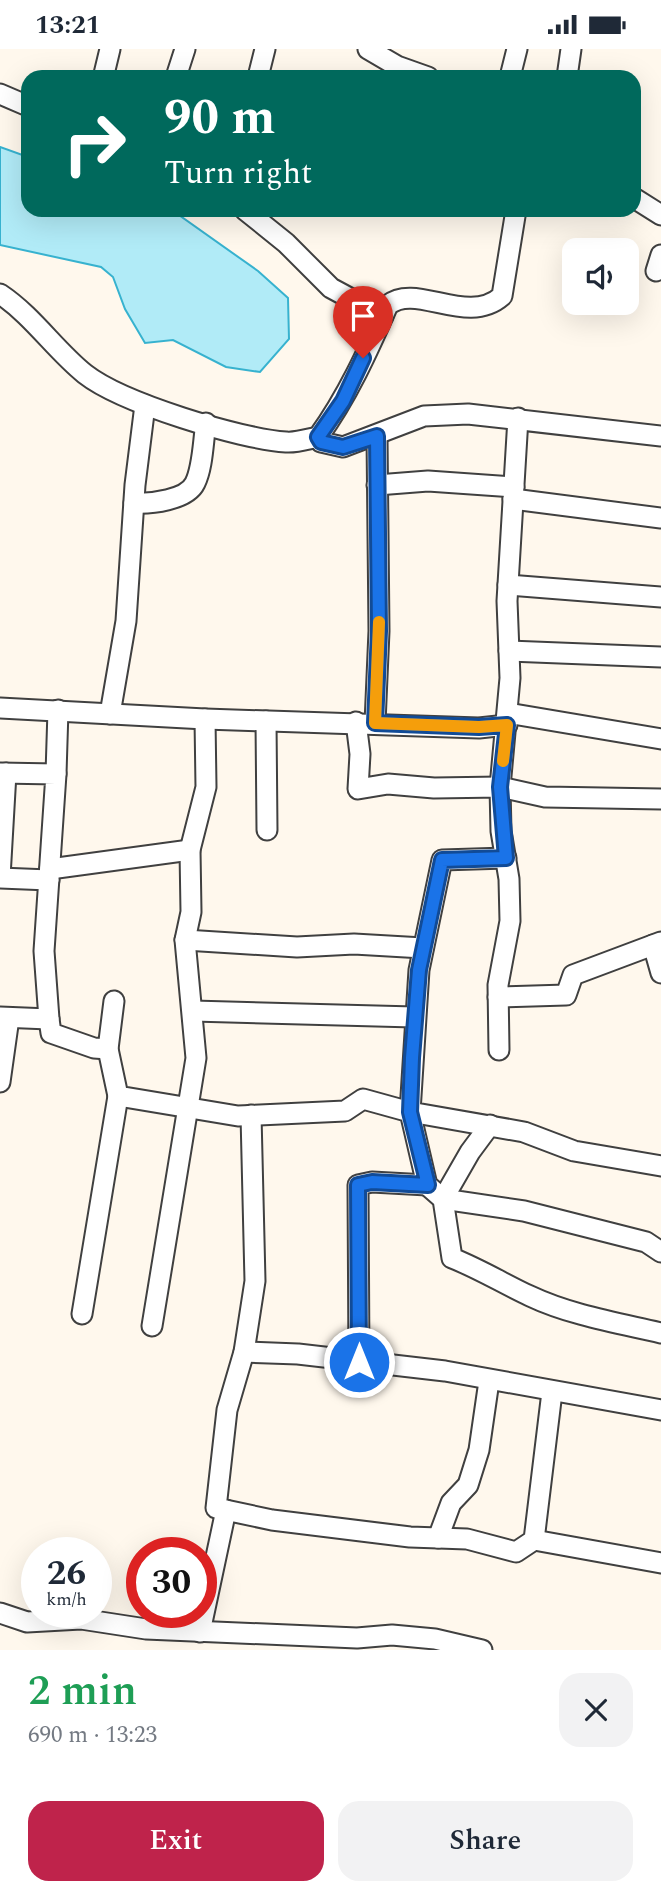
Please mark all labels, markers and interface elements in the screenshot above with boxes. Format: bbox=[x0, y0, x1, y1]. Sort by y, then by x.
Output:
text: 13:21 bbox=[35, 5, 100, 45]
text: 90 m bbox=[164, 81, 275, 156]
icon: right bbox=[49, 98, 140, 189]
text: Turn right bbox=[164, 149, 312, 198]
map controls bbox=[562, 238, 639, 315]
button: sound bbox=[562, 238, 639, 315]
pin bbox=[333, 286, 393, 358]
icon: arrive bbox=[344, 297, 382, 335]
position arrow bbox=[322, 1325, 396, 1399]
speed limit sign: 30 bbox=[126, 1537, 217, 1628]
text: 26 bbox=[47, 1547, 86, 1600]
text: km/h bbox=[46, 1586, 87, 1613]
text: 2 min bbox=[28, 1660, 137, 1723]
button: close bbox=[559, 1673, 633, 1747]
text: 690 m · 13:23 bbox=[28, 1718, 157, 1753]
button: Exit bbox=[28, 1801, 324, 1881]
button: Share bbox=[338, 1801, 633, 1881]

